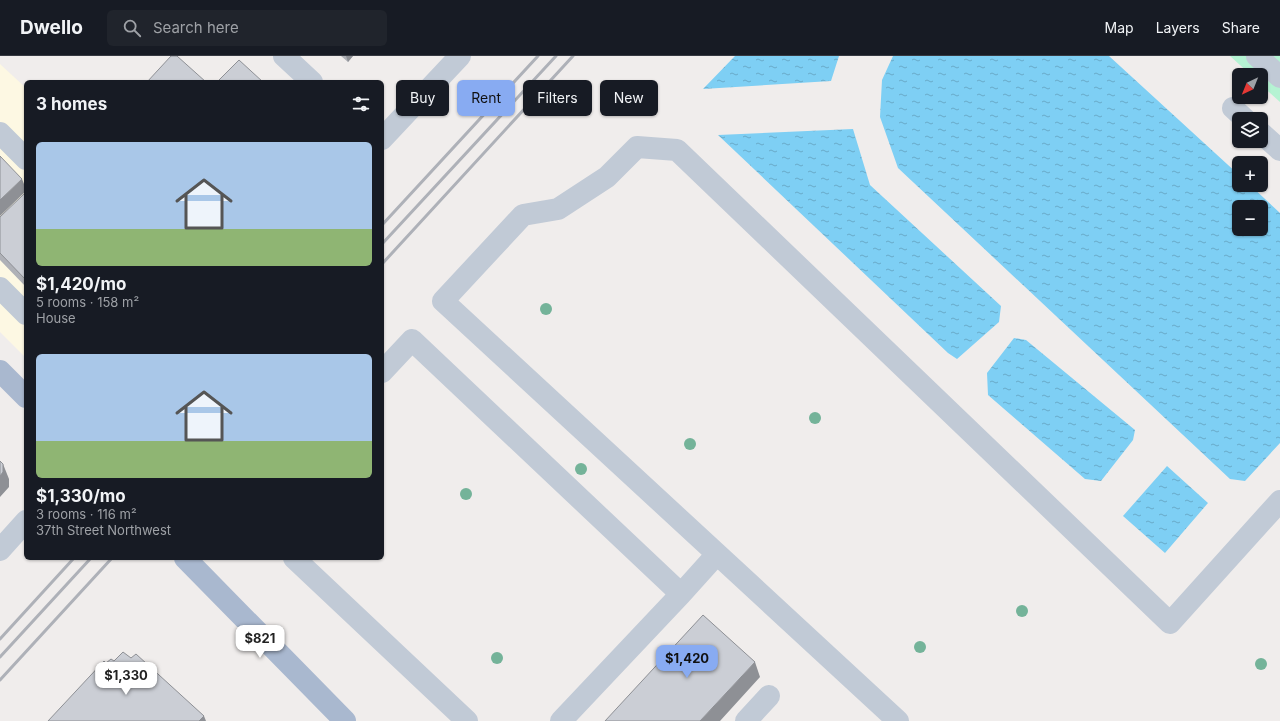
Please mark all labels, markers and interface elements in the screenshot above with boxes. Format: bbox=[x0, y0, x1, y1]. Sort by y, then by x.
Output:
search box bbox=[107, 10, 387, 46]
text: Dwello bbox=[20, 16, 83, 39]
icon: search bbox=[121, 17, 143, 39]
text: Search here bbox=[153, 18, 239, 37]
text: Map bbox=[1105, 19, 1134, 36]
text: Layers bbox=[1156, 19, 1200, 36]
text: Share bbox=[1222, 19, 1260, 36]
north arrow bbox=[1232, 68, 1268, 104]
map controls bbox=[1232, 68, 1268, 236]
chip: Buy bbox=[396, 80, 449, 116]
chip: Rent bbox=[457, 80, 515, 116]
chip: Filters bbox=[523, 80, 592, 116]
chip: New bbox=[600, 80, 658, 116]
icon: filters bbox=[350, 93, 372, 115]
text: 3 homes bbox=[36, 94, 107, 114]
button: layers bbox=[1232, 112, 1268, 148]
button: + bbox=[1232, 156, 1268, 192]
icon: home bbox=[168, 168, 240, 240]
button: − bbox=[1232, 200, 1268, 236]
text: $1,420/mo bbox=[36, 274, 126, 294]
text: 5 rooms · 158 m² bbox=[36, 294, 139, 310]
text: House bbox=[36, 310, 76, 326]
icon: home bbox=[168, 380, 240, 452]
text: $1,330/mo bbox=[36, 486, 126, 506]
text: 3 rooms · 116 m² bbox=[36, 506, 137, 522]
text: 37th Street Northwest bbox=[36, 522, 171, 538]
pin: $821 bbox=[236, 625, 284, 659]
text: $821 bbox=[245, 630, 275, 646]
pin: $1,420 bbox=[654, 645, 720, 679]
text: $1,420 bbox=[665, 650, 709, 666]
pin: $1,330 bbox=[93, 662, 159, 696]
text: $1,330 bbox=[104, 667, 148, 683]

